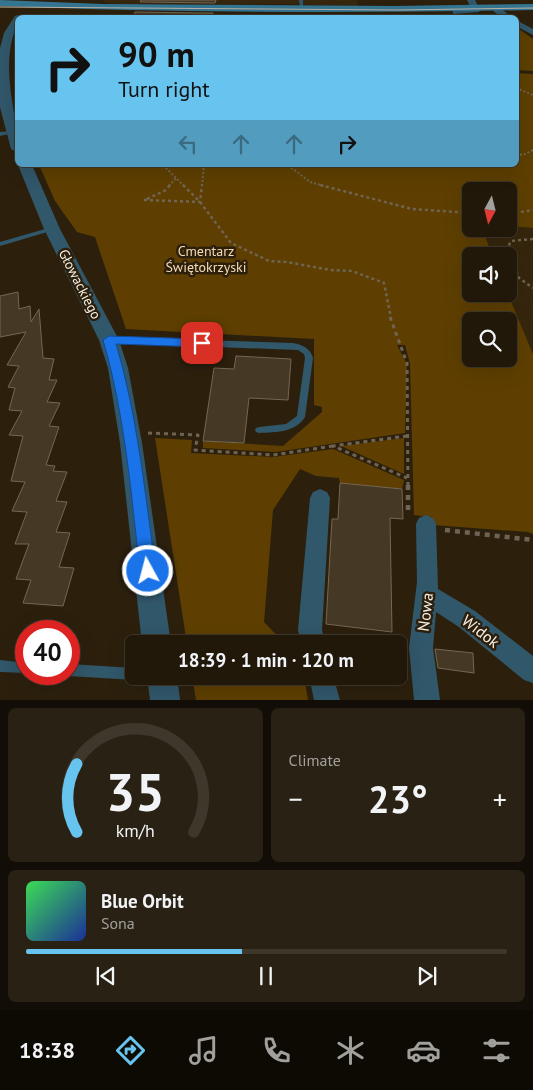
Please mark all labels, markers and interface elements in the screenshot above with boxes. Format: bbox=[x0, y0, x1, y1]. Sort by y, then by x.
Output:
text: 90 m bbox=[118, 31, 195, 77]
icon: right bbox=[35, 35, 100, 100]
text: Turn right bbox=[118, 75, 210, 103]
icon: left bbox=[174, 130, 202, 158]
icon: ahead bbox=[227, 130, 255, 158]
icon: ahead bbox=[280, 130, 308, 158]
icon: right bbox=[333, 130, 361, 158]
north arrow bbox=[462, 182, 518, 238]
map controls bbox=[462, 182, 517, 367]
park label: Cmentarz Świętokrzyski bbox=[165, 242, 247, 276]
street label: Głowackiego bbox=[55, 246, 105, 322]
button: sound bbox=[462, 247, 517, 302]
button: search bbox=[462, 312, 517, 367]
pin bbox=[181, 322, 223, 364]
icon: arrive bbox=[188, 329, 216, 357]
position arrow bbox=[121, 544, 173, 596]
street label: Nowa bbox=[413, 591, 437, 633]
street label: Widok bbox=[458, 610, 504, 652]
speed limit sign: 40 bbox=[15, 620, 80, 685]
text: 18:39 · 1 min · 120 m bbox=[178, 648, 354, 672]
text: Climate bbox=[289, 750, 341, 770]
text: 35 bbox=[106, 758, 165, 825]
text: 23° bbox=[368, 774, 428, 823]
text: − bbox=[289, 780, 303, 817]
text: + bbox=[493, 780, 507, 817]
text: km/h bbox=[116, 819, 155, 842]
text: Blue Orbit bbox=[101, 889, 184, 913]
text: Sona bbox=[101, 913, 135, 933]
icon: previous bbox=[92, 962, 120, 990]
icon: pause bbox=[252, 962, 280, 990]
icon: next bbox=[413, 962, 441, 990]
icon: directions bbox=[113, 1033, 148, 1068]
icon: music bbox=[186, 1033, 221, 1068]
icon: phone bbox=[259, 1033, 294, 1068]
icon: climate bbox=[333, 1033, 368, 1068]
icon: car bbox=[406, 1033, 441, 1068]
icon: filters bbox=[479, 1033, 514, 1068]
text: 18:38 bbox=[19, 1036, 75, 1064]

